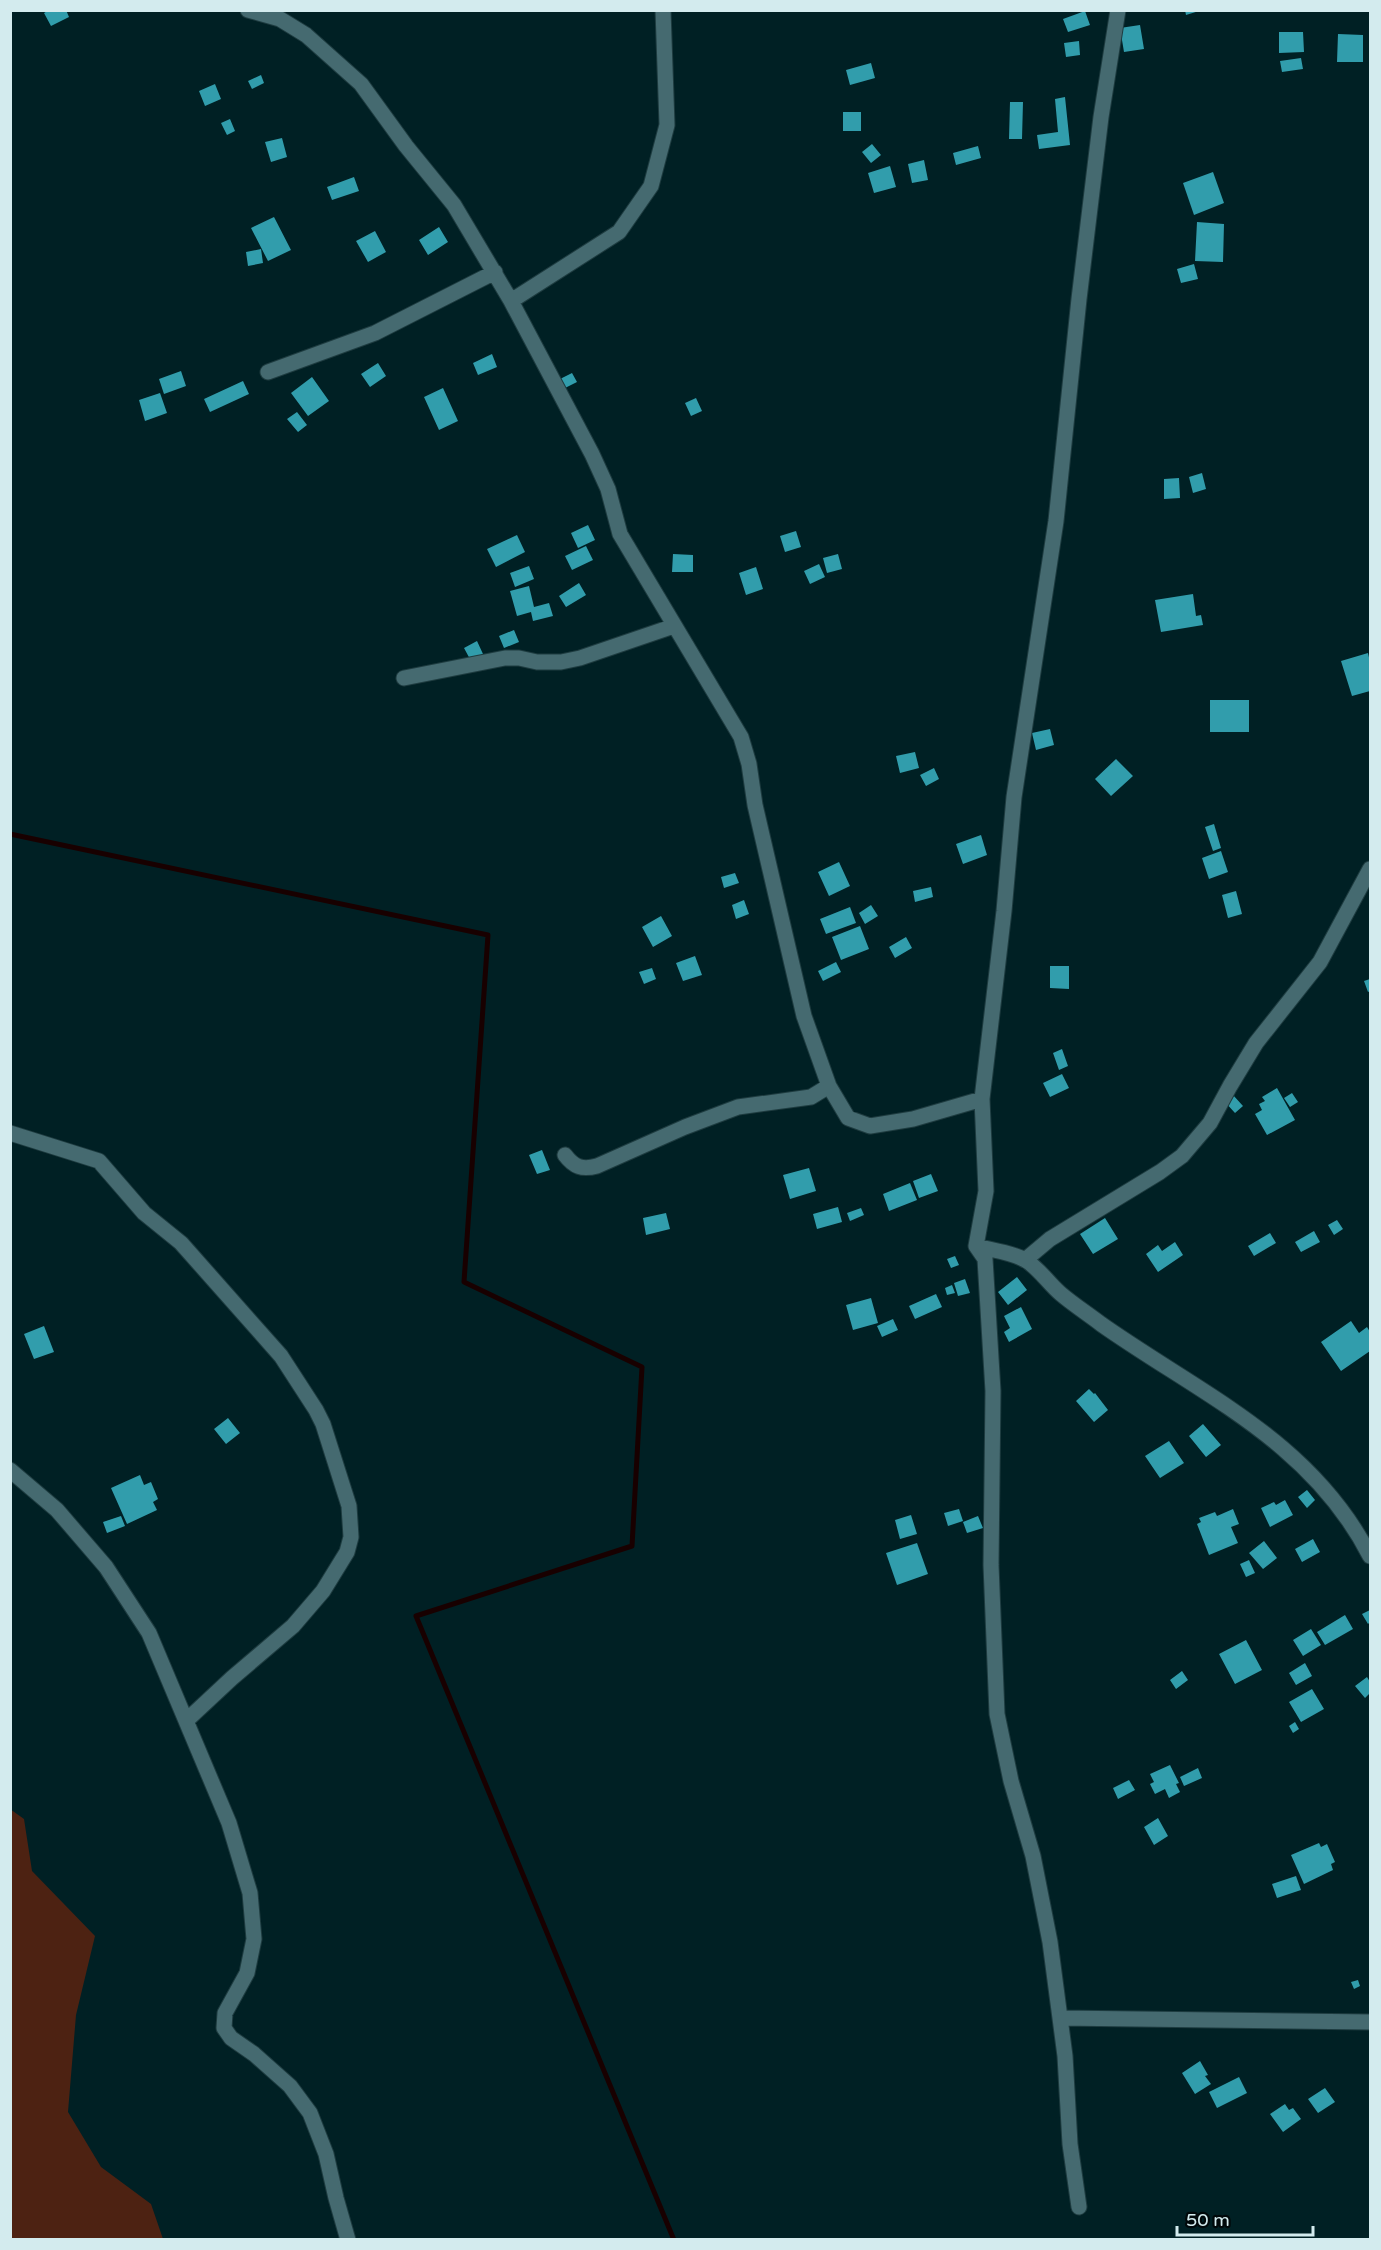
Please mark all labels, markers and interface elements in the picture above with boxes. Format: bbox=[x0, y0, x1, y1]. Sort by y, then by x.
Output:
scale bar bbox=[1177, 2199, 1314, 2237]
text: 50 m bbox=[1186, 2209, 1230, 2231]

